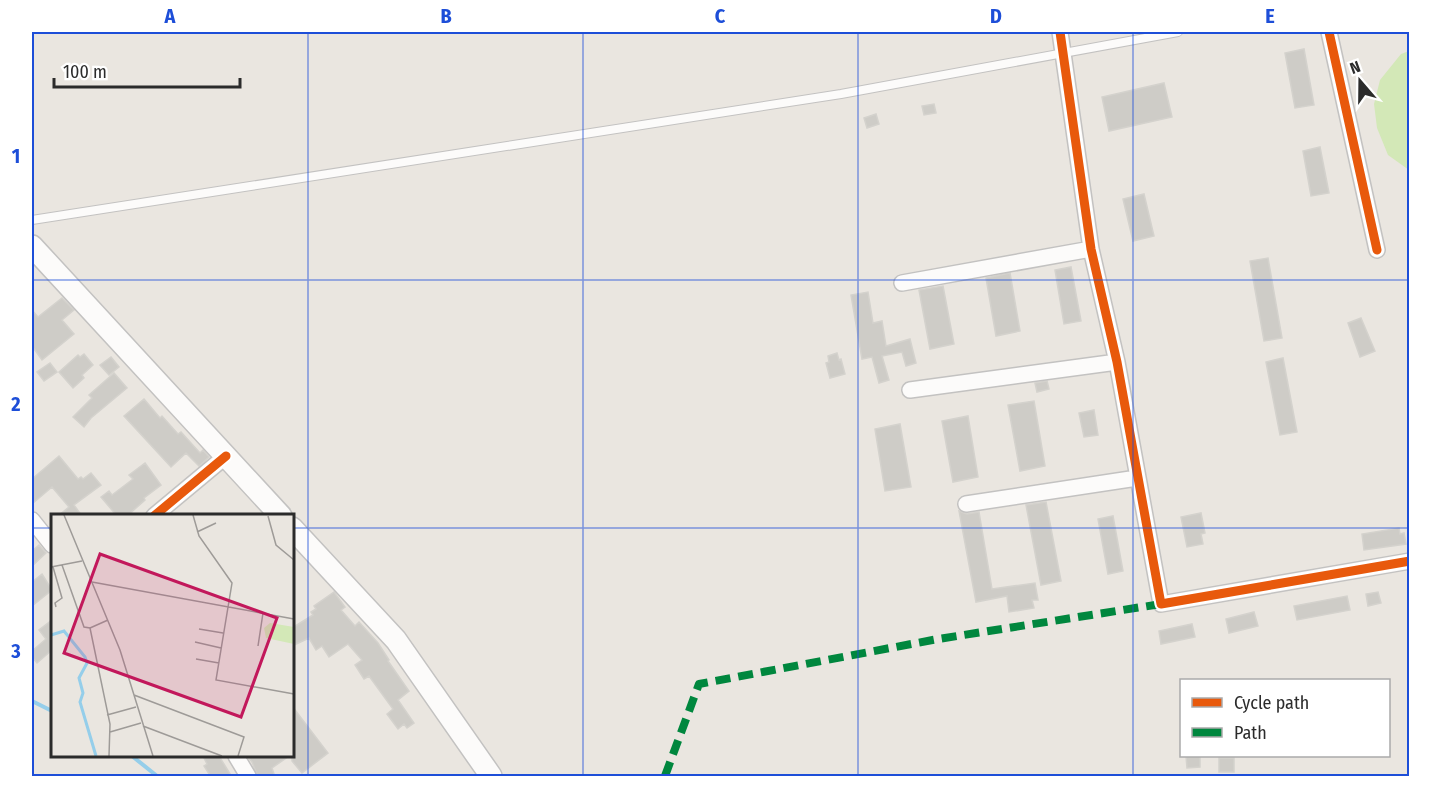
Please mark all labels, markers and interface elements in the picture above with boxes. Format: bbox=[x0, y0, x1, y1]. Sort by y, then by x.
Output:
text: A bbox=[164, 4, 177, 28]
text: B bbox=[440, 4, 452, 28]
text: C bbox=[715, 4, 726, 28]
text: D bbox=[990, 4, 1002, 28]
text: E bbox=[1265, 4, 1275, 28]
scale bar bbox=[54, 51, 240, 89]
north arrow bbox=[1330, 51, 1390, 111]
text: N bbox=[1347, 57, 1363, 78]
text: 100 m bbox=[63, 61, 107, 83]
text: 1 bbox=[12, 144, 20, 168]
text: 2 bbox=[10, 392, 21, 416]
inset map bbox=[51, 514, 294, 757]
text: 3 bbox=[10, 639, 21, 663]
legend bbox=[1180, 679, 1390, 757]
text: Cycle path bbox=[1234, 692, 1309, 714]
text: Path bbox=[1234, 722, 1267, 744]

